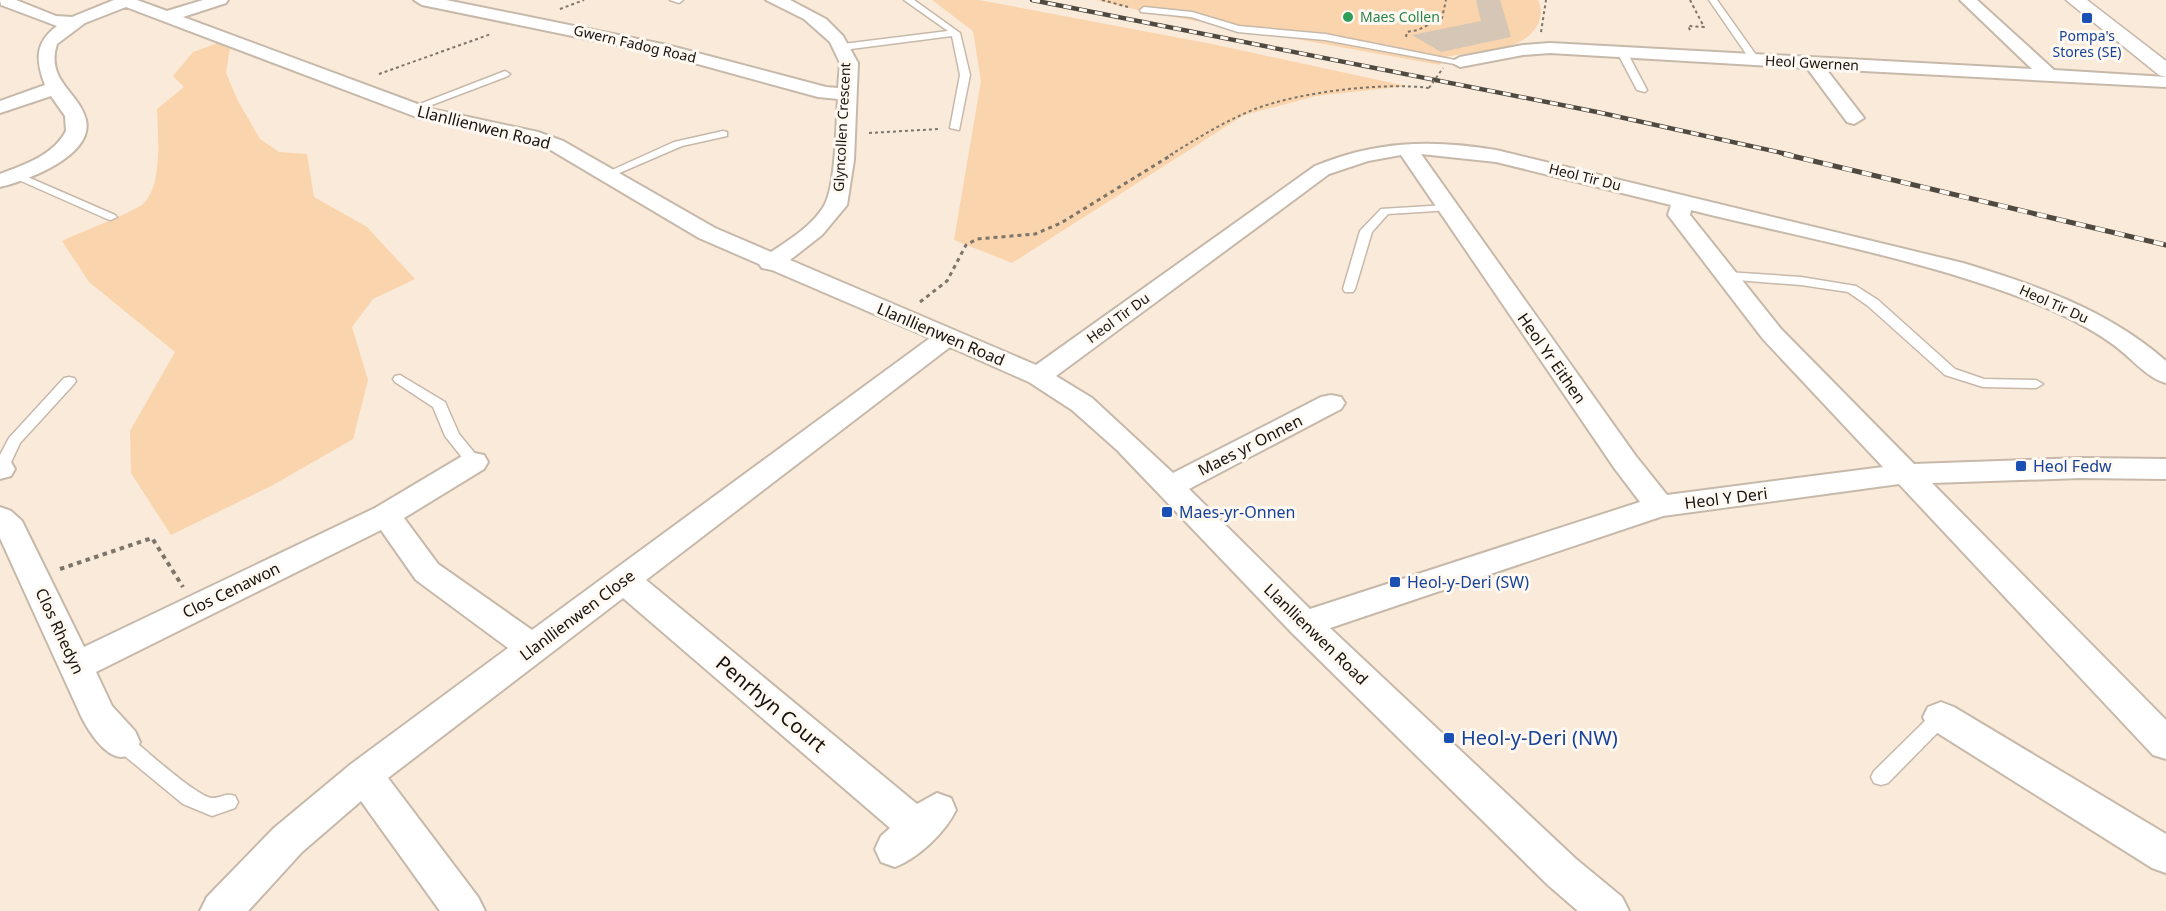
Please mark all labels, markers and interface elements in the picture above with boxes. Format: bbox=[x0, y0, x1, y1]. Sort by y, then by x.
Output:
place label: Maes Collen bbox=[1360, 7, 1440, 26]
marker: Maes Collen bbox=[1341, 10, 1355, 24]
marker: Pompa's Stores (SE) bbox=[2080, 11, 2094, 25]
street label: Gwern Fadog Road bbox=[572, 20, 698, 67]
place label: Pompa's Stores (SE) bbox=[2053, 26, 2121, 61]
street label: Heol Gwernen bbox=[1765, 51, 1859, 74]
street label: Glyncollen Crescent bbox=[829, 62, 854, 192]
street label: Llanllienwen Road bbox=[415, 100, 553, 154]
street label: Heol Tir Du bbox=[1547, 158, 1623, 195]
street label: Heol Tir Du bbox=[2017, 280, 2092, 327]
street label: Heol Tir Du bbox=[1082, 288, 1153, 347]
street label: Llanllienwen Road bbox=[874, 297, 1008, 371]
street label: Heol Yr Eithen bbox=[1513, 308, 1591, 408]
street label: Maes yr Onnen bbox=[1194, 409, 1306, 481]
place label: Heol Fedw bbox=[2033, 455, 2112, 477]
marker: Heol Fedw bbox=[2014, 459, 2028, 473]
street label: Heol Y Deri bbox=[1683, 482, 1769, 514]
place label: Maes-yr-Onnen bbox=[1179, 501, 1295, 523]
marker: Maes-yr-Onnen bbox=[1160, 505, 1174, 519]
street label: Clos Cenawon bbox=[179, 557, 283, 623]
street label: Llanllienwen Close bbox=[515, 564, 639, 666]
place label: Heol-y-Deri (SW) bbox=[1407, 571, 1529, 593]
marker: Heol-y-Deri (SW) bbox=[1388, 575, 1402, 589]
street label: Llanllienwen Road bbox=[1259, 579, 1373, 689]
street label: Clos Rhedyn bbox=[30, 584, 90, 678]
street label: Penrhyn Court bbox=[710, 649, 832, 758]
place label: Heol-y-Deri (NW) bbox=[1461, 724, 1618, 751]
marker: Heol-y-Deri (NW) bbox=[1442, 731, 1456, 745]

